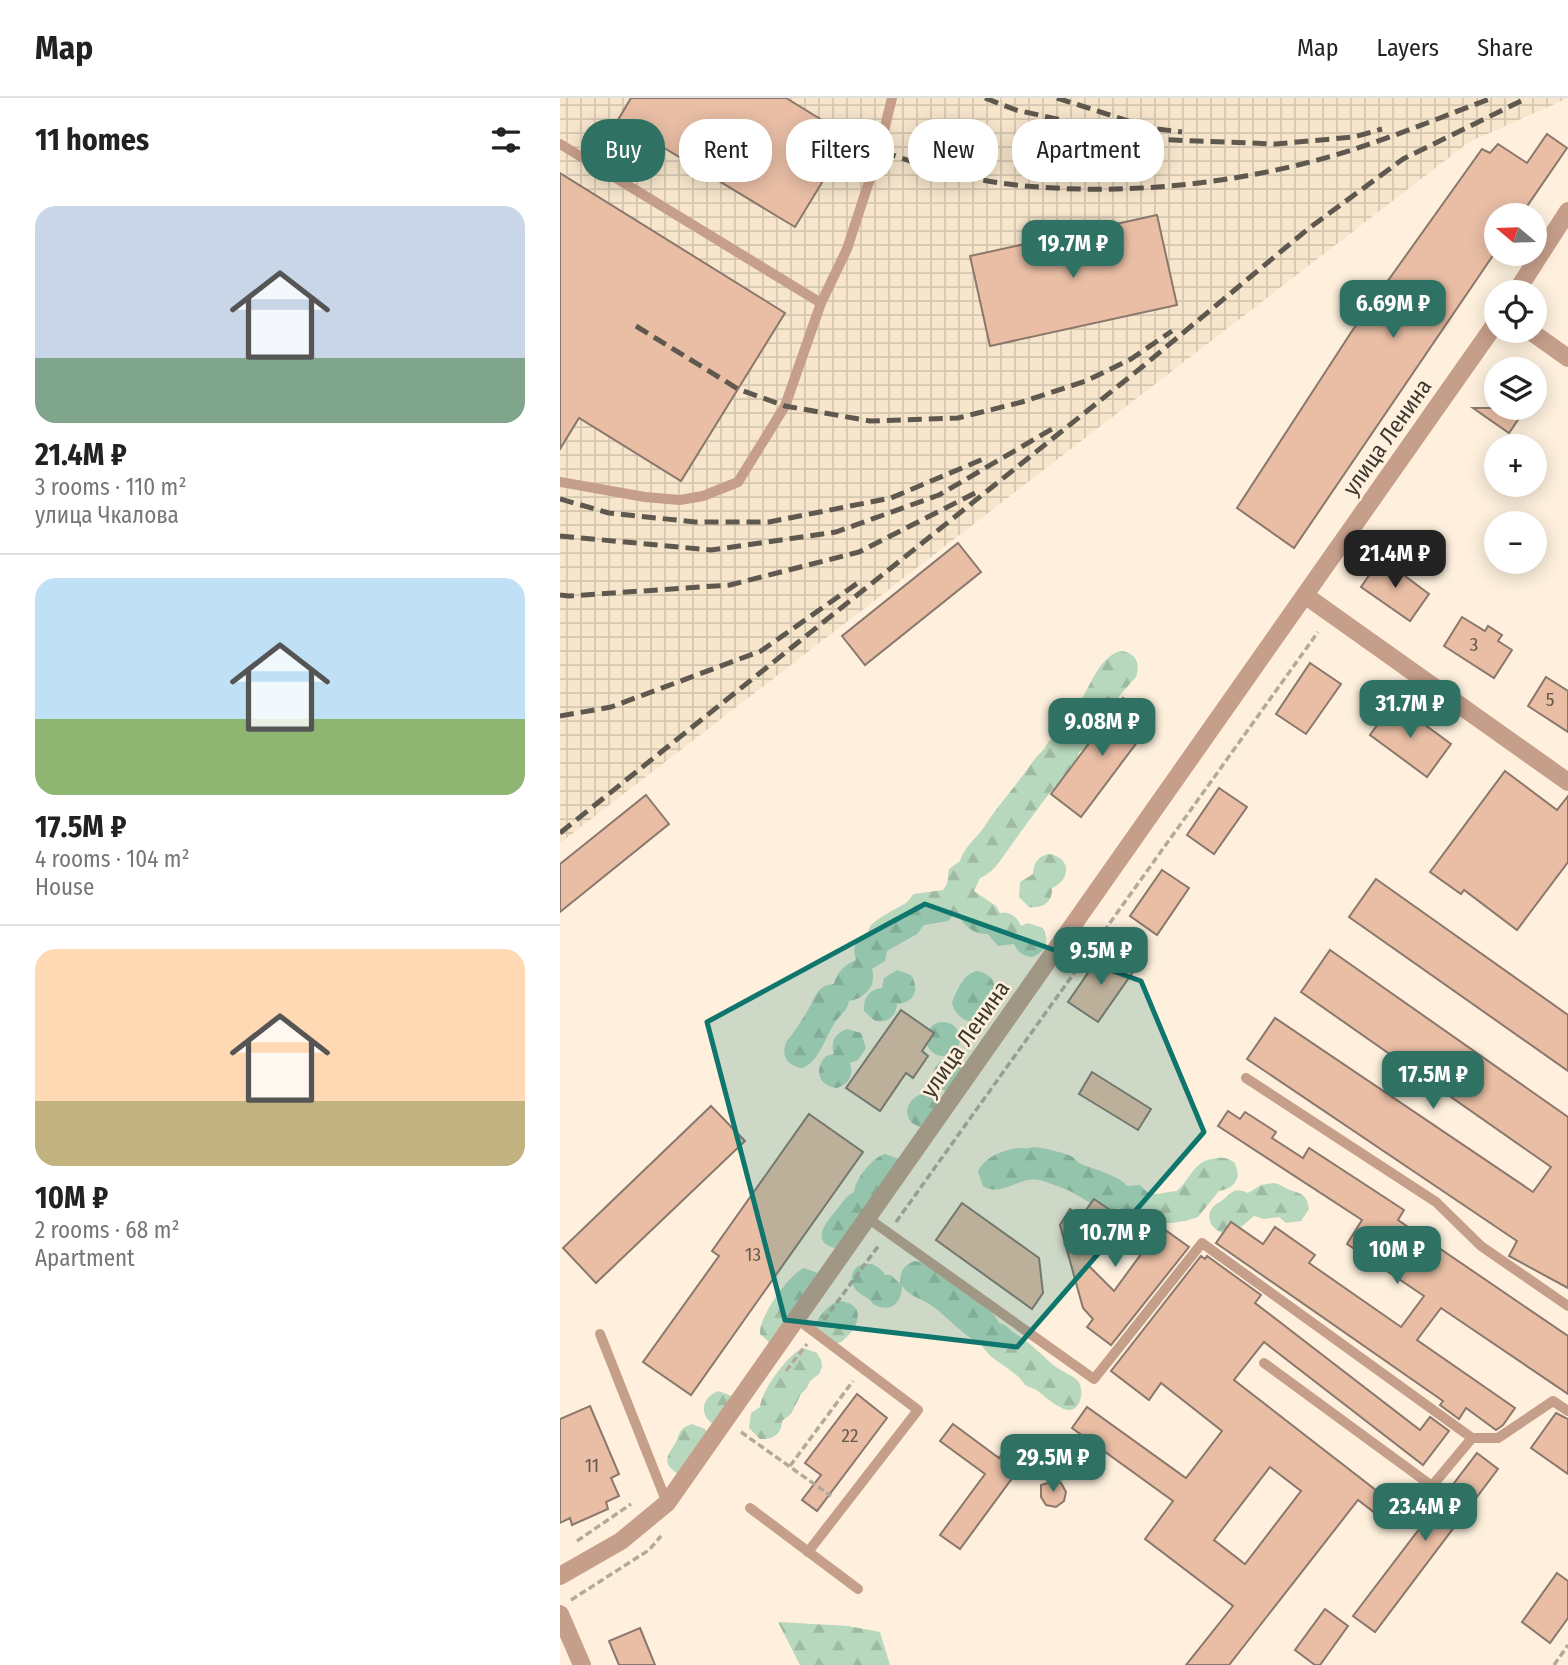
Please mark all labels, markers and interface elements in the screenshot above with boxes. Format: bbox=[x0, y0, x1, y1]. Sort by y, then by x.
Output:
text: Map bbox=[35, 28, 93, 68]
text: Map bbox=[1297, 34, 1339, 62]
text: Layers bbox=[1377, 34, 1439, 62]
text: Share bbox=[1477, 34, 1533, 62]
chip: Buy bbox=[581, 119, 665, 182]
chip: Rent bbox=[679, 119, 772, 182]
chip: Filters bbox=[786, 119, 894, 182]
chip: New bbox=[908, 119, 998, 182]
chip: Apartment bbox=[1012, 119, 1164, 182]
icon: filters bbox=[487, 121, 525, 159]
text: 11 homes bbox=[35, 122, 149, 158]
north arrow bbox=[1484, 203, 1547, 266]
map controls bbox=[1484, 203, 1547, 574]
pin: 19.7M ₽ bbox=[1008, 220, 1138, 280]
text: 19.7M ₽ bbox=[1038, 229, 1108, 257]
icon: home bbox=[217, 252, 343, 378]
pin: 6.69M ₽ bbox=[1328, 280, 1458, 340]
button: locate bbox=[1484, 280, 1547, 343]
text: 6.69M ₽ bbox=[1356, 289, 1430, 317]
button: layers bbox=[1484, 357, 1547, 420]
street label: улица Ленина bbox=[1337, 373, 1437, 501]
button: + bbox=[1484, 434, 1547, 497]
text: 21.4M ₽ bbox=[35, 437, 127, 473]
text: 3 rooms · 110 m² bbox=[35, 473, 186, 501]
text: улица Чкалова bbox=[35, 501, 179, 529]
button: − bbox=[1484, 511, 1547, 574]
pin: 21.4M ₽ bbox=[1330, 531, 1460, 590]
text: 21.4M ₽ bbox=[1360, 539, 1430, 567]
icon: home bbox=[217, 624, 343, 750]
house number: 3 bbox=[1470, 633, 1478, 656]
pin: 31.7M ₽ bbox=[1345, 680, 1475, 740]
house number: 5 bbox=[1546, 688, 1554, 711]
text: 31.7M ₽ bbox=[1376, 689, 1445, 717]
pin: 9.08M ₽ bbox=[1037, 698, 1167, 758]
text: 9.08M ₽ bbox=[1064, 707, 1140, 735]
text: 17.5M ₽ bbox=[35, 809, 126, 845]
text: 4 rooms · 104 m² bbox=[35, 845, 190, 873]
text: House bbox=[35, 873, 94, 901]
pin: 9.5M ₽ bbox=[1044, 928, 1158, 987]
text: 9.5M ₽ bbox=[1070, 936, 1132, 964]
street label: улица Ленина bbox=[915, 975, 1015, 1103]
icon: home bbox=[217, 995, 343, 1121]
pin: 17.5M ₽ bbox=[1368, 1052, 1498, 1111]
text: 17.5M ₽ bbox=[1398, 1060, 1468, 1088]
text: 10M ₽ bbox=[35, 1180, 108, 1216]
pin: 10.7M ₽ bbox=[1050, 1210, 1180, 1269]
text: 2 rooms · 68 m² bbox=[35, 1216, 180, 1244]
text: 10.7M ₽ bbox=[1079, 1218, 1151, 1246]
pin: 10M ₽ bbox=[1348, 1226, 1446, 1286]
text: 10M ₽ bbox=[1369, 1235, 1425, 1263]
house number: 13 bbox=[745, 1243, 761, 1266]
text: Apartment bbox=[35, 1244, 135, 1272]
house number: 22 bbox=[842, 1424, 858, 1447]
pin: 29.5M ₽ bbox=[988, 1434, 1118, 1494]
text: 29.5M ₽ bbox=[1016, 1443, 1090, 1471]
house number: 11 bbox=[585, 1454, 599, 1477]
pin: 23.4M ₽ bbox=[1360, 1484, 1490, 1543]
text: 23.4M ₽ bbox=[1389, 1492, 1461, 1520]

